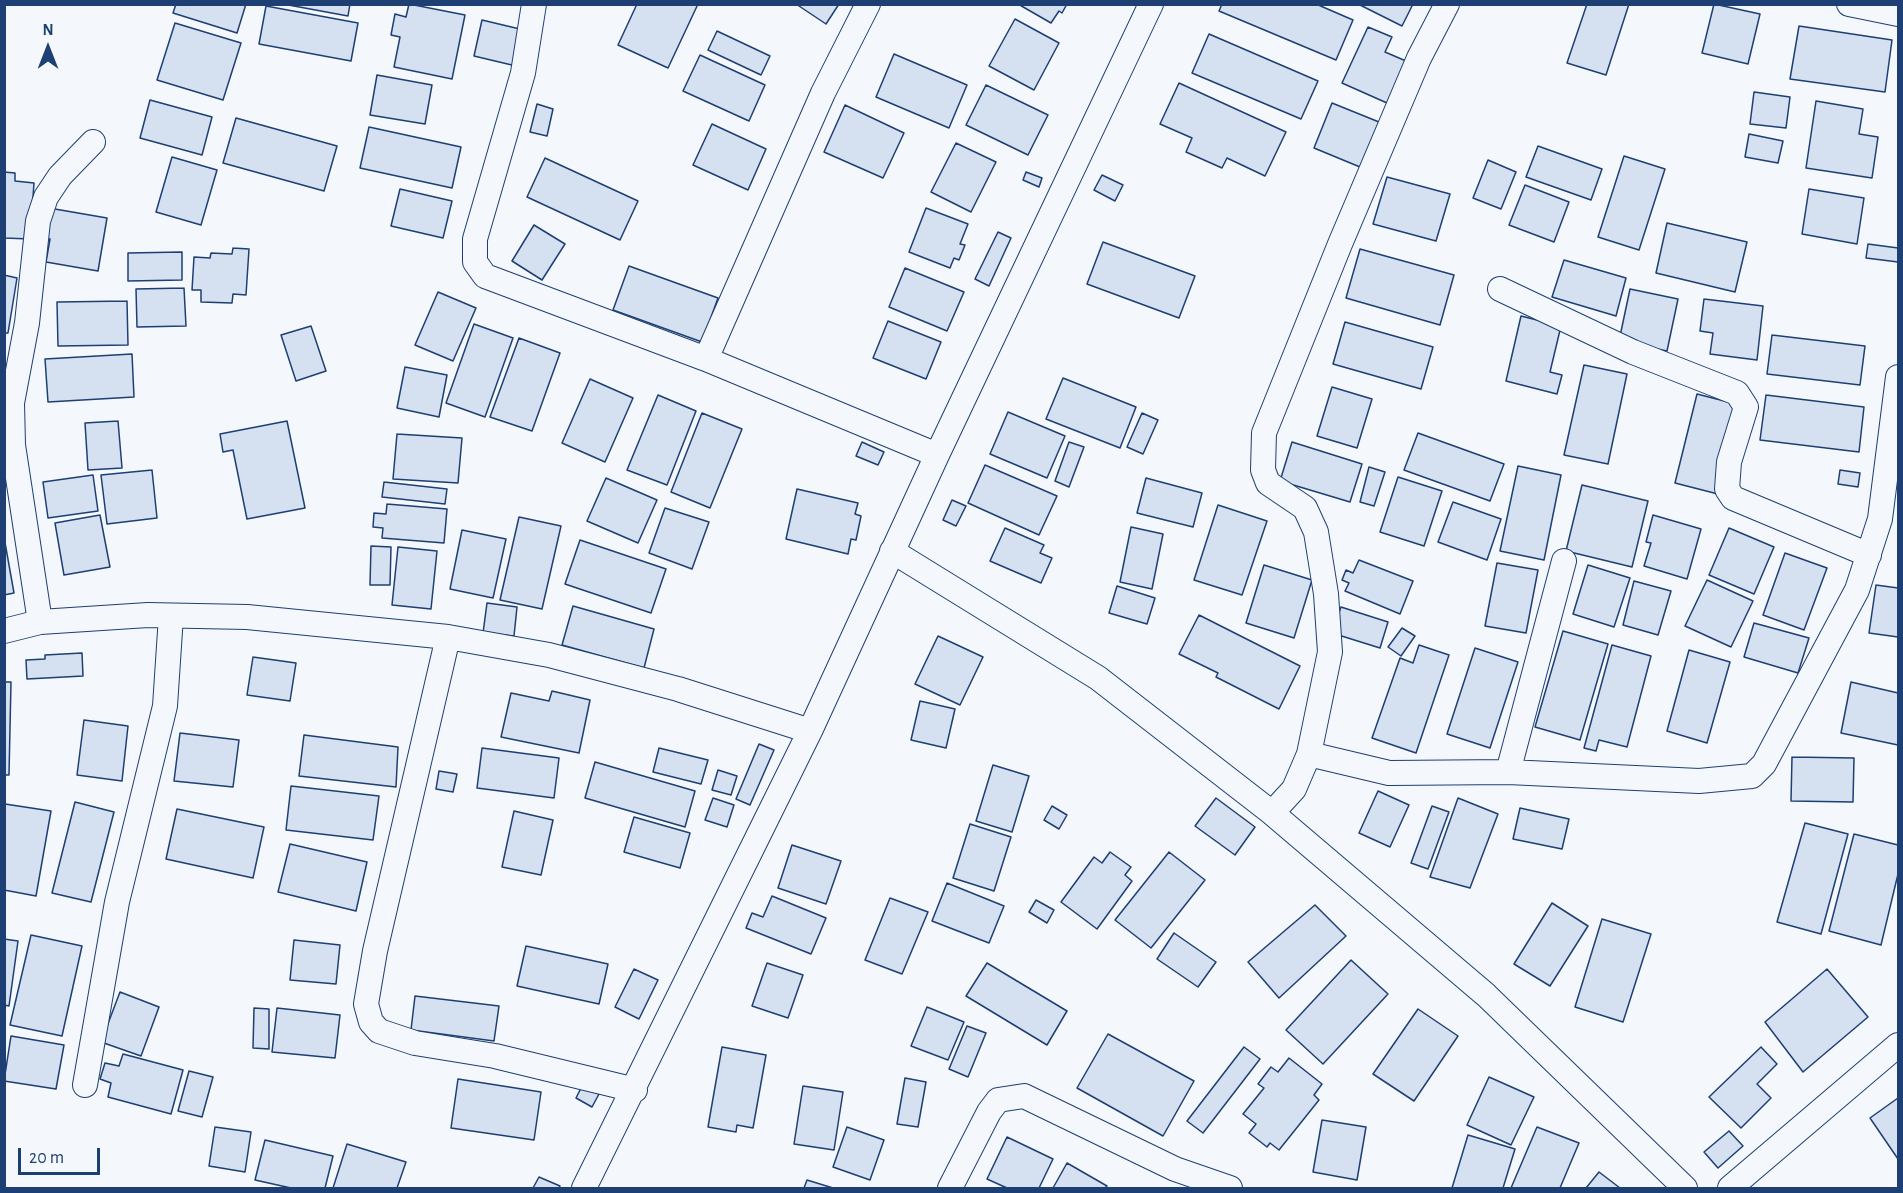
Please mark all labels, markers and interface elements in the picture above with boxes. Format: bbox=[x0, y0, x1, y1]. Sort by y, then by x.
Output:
north arrow bbox=[18, 18, 78, 78]
text: N bbox=[42, 22, 54, 38]
scale bar bbox=[21, 1136, 104, 1174]
text: 20 m bbox=[29, 1149, 64, 1167]

